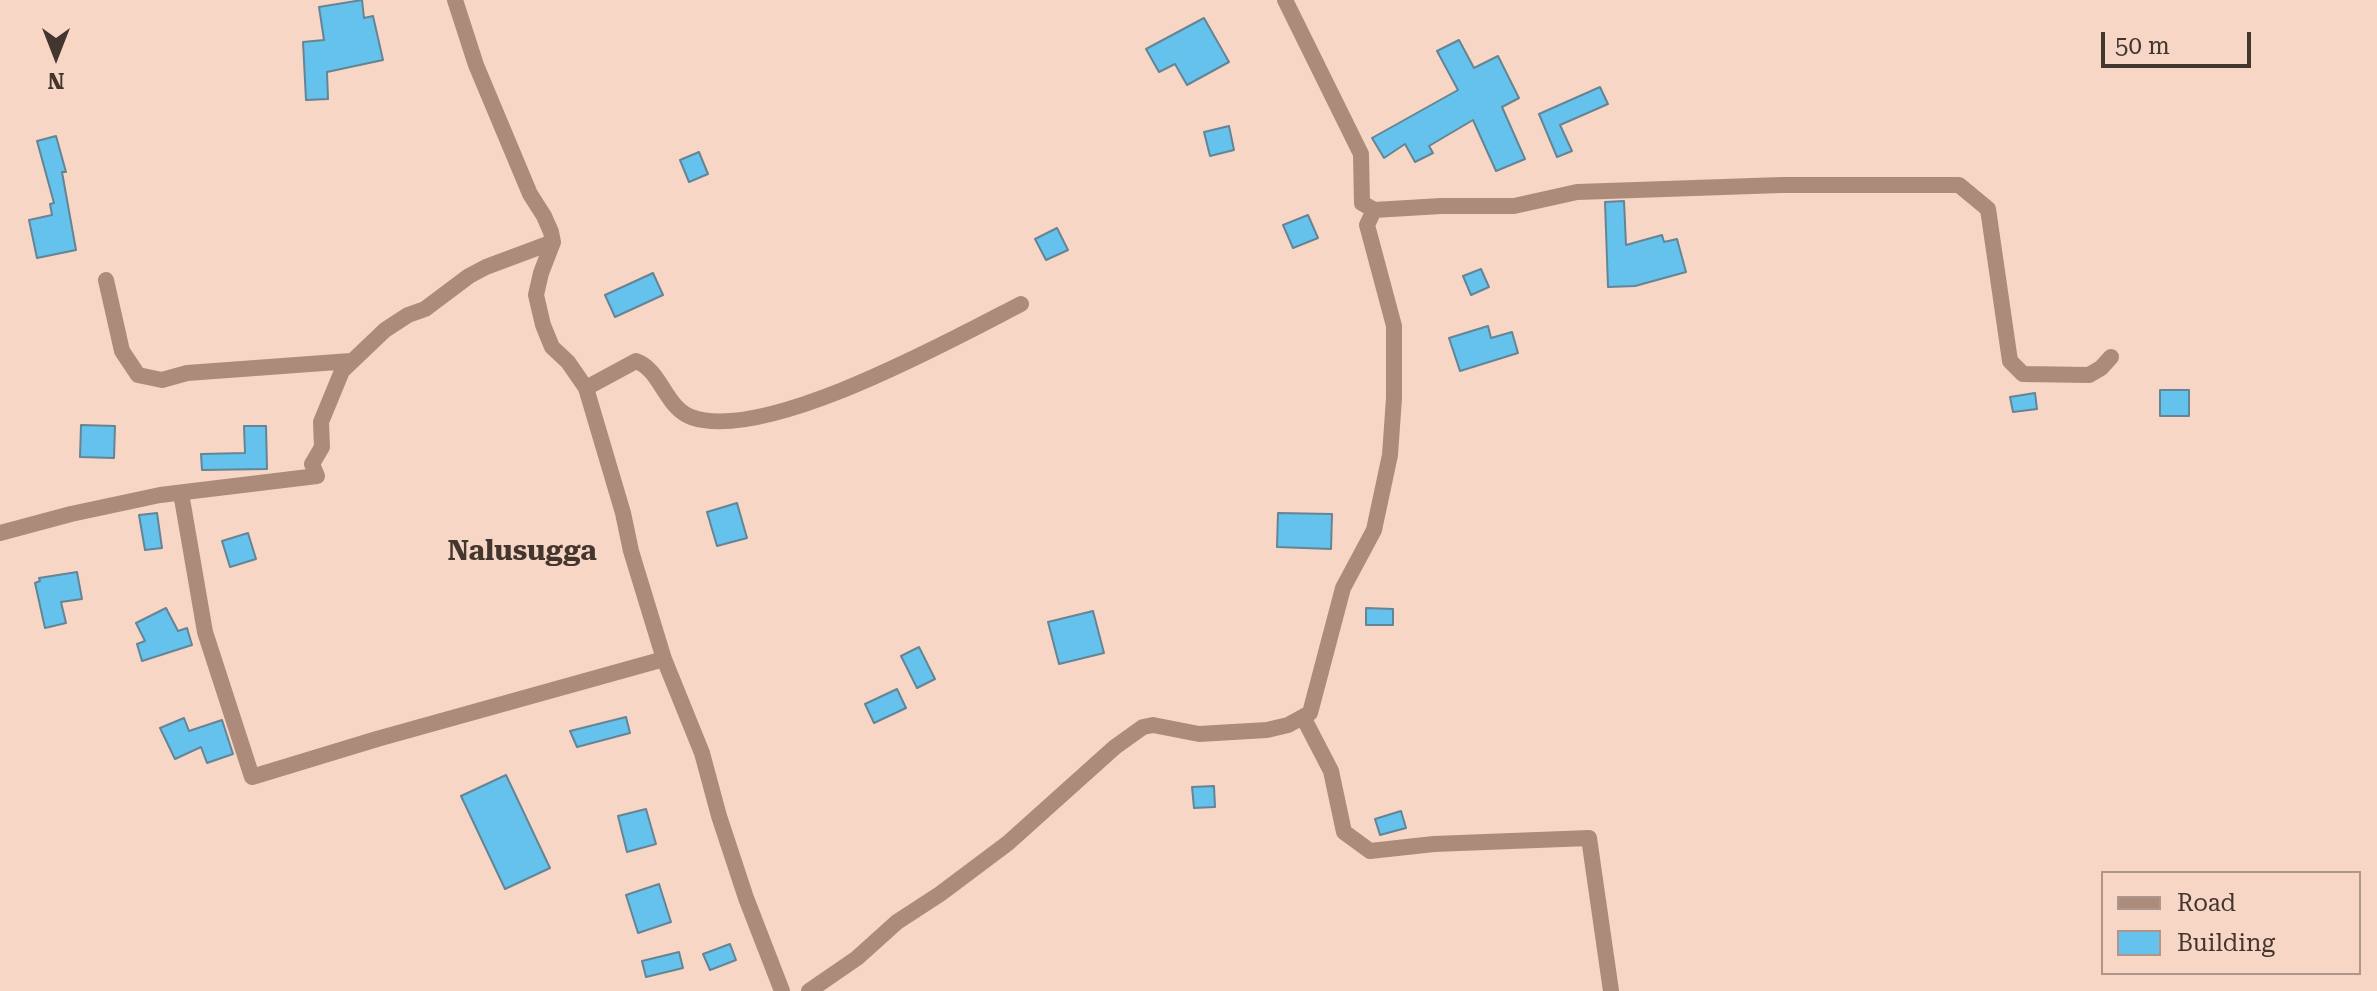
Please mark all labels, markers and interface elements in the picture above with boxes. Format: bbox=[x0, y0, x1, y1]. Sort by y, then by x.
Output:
north arrow bbox=[16, 16, 96, 96]
scale bar bbox=[2105, 16, 2255, 66]
text: 50 m bbox=[2115, 32, 2170, 60]
text: N bbox=[48, 68, 64, 93]
district label: Nalusugga bbox=[447, 535, 597, 569]
legend bbox=[2101, 871, 2361, 975]
text: Road bbox=[2177, 889, 2236, 917]
text: Building bbox=[2177, 929, 2275, 957]

